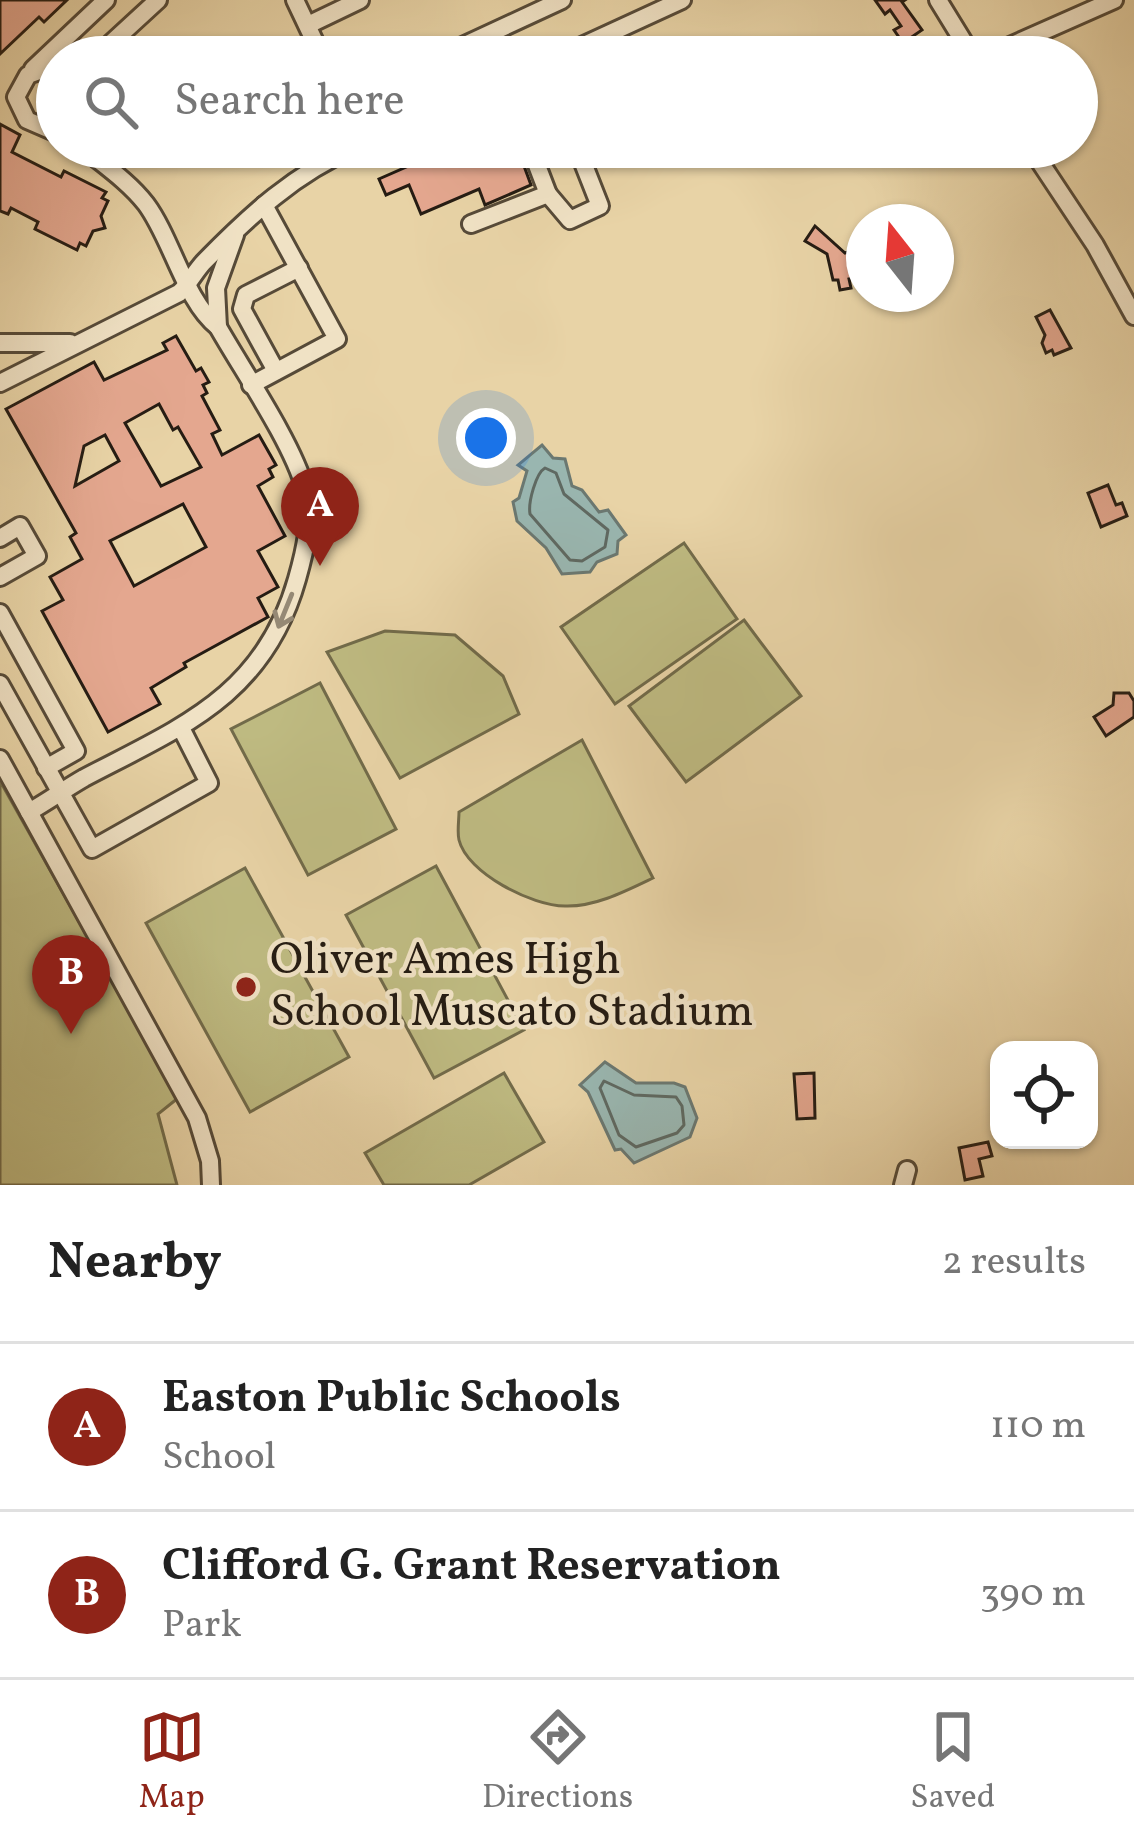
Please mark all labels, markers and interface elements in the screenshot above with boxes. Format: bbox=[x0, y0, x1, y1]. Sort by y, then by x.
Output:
search box bbox=[36, 36, 1098, 168]
icon: search bbox=[78, 69, 144, 135]
text: Search here bbox=[174, 71, 405, 134]
north arrow bbox=[846, 204, 954, 312]
your location bbox=[456, 408, 516, 468]
pin: A bbox=[281, 467, 359, 566]
one-way arrow bbox=[273, 592, 294, 629]
place label: Oliver Ames High School Muscato Stadium bbox=[270, 930, 753, 1045]
pin: B bbox=[32, 935, 110, 1034]
marker: Oliver Ames High School Muscato Stadium bbox=[233, 974, 259, 1000]
map controls bbox=[990, 1041, 1098, 1149]
button: locate bbox=[990, 1041, 1098, 1149]
text: Nearby bbox=[48, 1228, 222, 1299]
text: 2 results bbox=[942, 1236, 1086, 1290]
text: Easton Public Schools bbox=[162, 1368, 621, 1431]
text: A bbox=[73, 1400, 101, 1454]
text: 110 m bbox=[990, 1400, 1086, 1454]
text: School bbox=[162, 1431, 276, 1485]
text: Clifford G. Grant Reservation bbox=[162, 1536, 781, 1599]
text: B bbox=[74, 1568, 100, 1622]
text: 390 m bbox=[980, 1568, 1086, 1622]
text: Park bbox=[162, 1599, 242, 1653]
tab: Map bbox=[139, 1704, 205, 1822]
tab: Directions bbox=[482, 1704, 633, 1822]
tab: Saved bbox=[910, 1704, 995, 1822]

